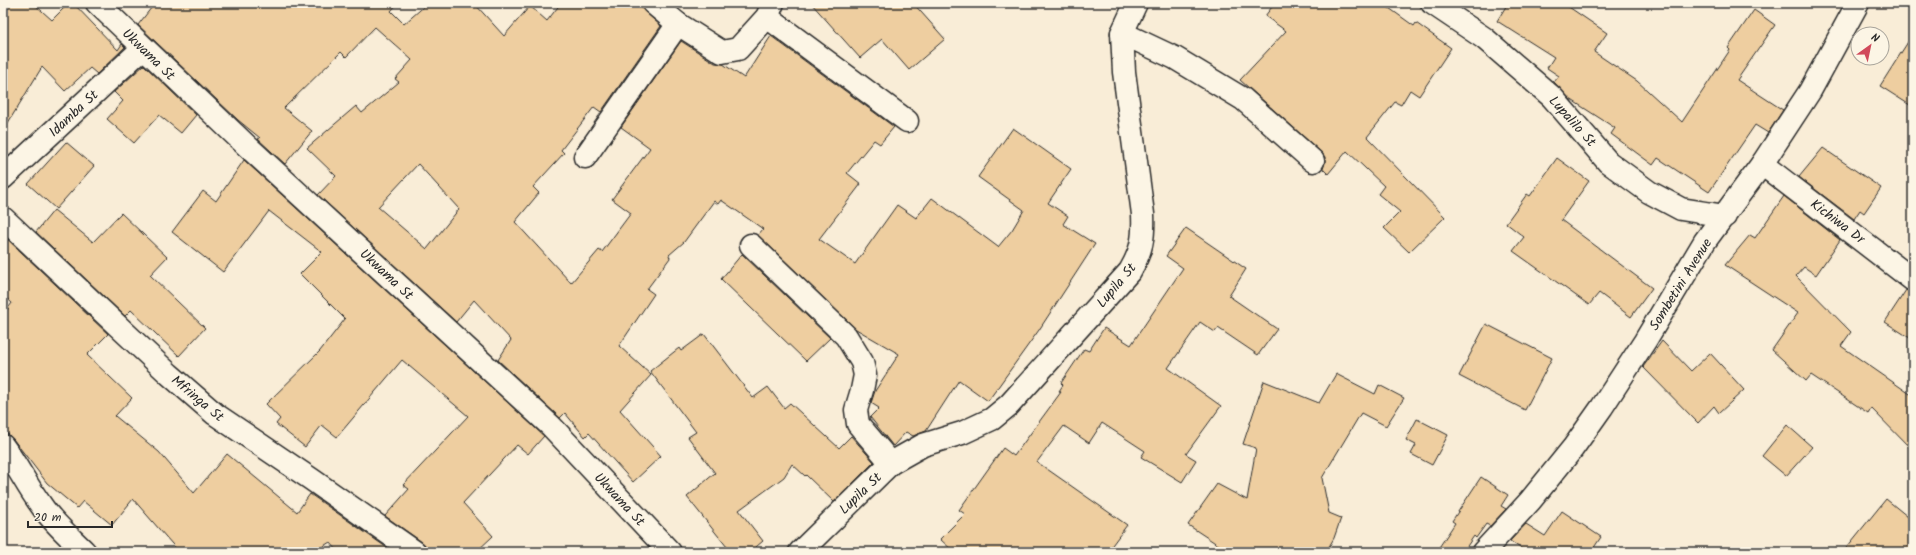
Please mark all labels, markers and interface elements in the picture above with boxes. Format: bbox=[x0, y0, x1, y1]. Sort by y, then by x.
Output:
street label: Ukwama St bbox=[117, 23, 180, 86]
north arrow bbox=[1850, 26, 1890, 66]
text: N bbox=[1867, 29, 1883, 48]
street label: Idamba St bbox=[44, 84, 104, 143]
street label: Lupalilo St bbox=[1543, 91, 1602, 153]
street label: Kichiwa Dr bbox=[1805, 194, 1871, 251]
street label: Sombetini Avenue bbox=[1644, 234, 1718, 335]
street label: Ukwama St bbox=[354, 244, 419, 306]
street label: Lupila St bbox=[1091, 258, 1143, 313]
street label: Mfringa St bbox=[166, 370, 229, 428]
street label: Lupila St bbox=[834, 467, 888, 520]
street label: Ukwama St bbox=[588, 468, 651, 532]
scale bar bbox=[28, 503, 112, 529]
text: 20 m bbox=[34, 508, 62, 527]

